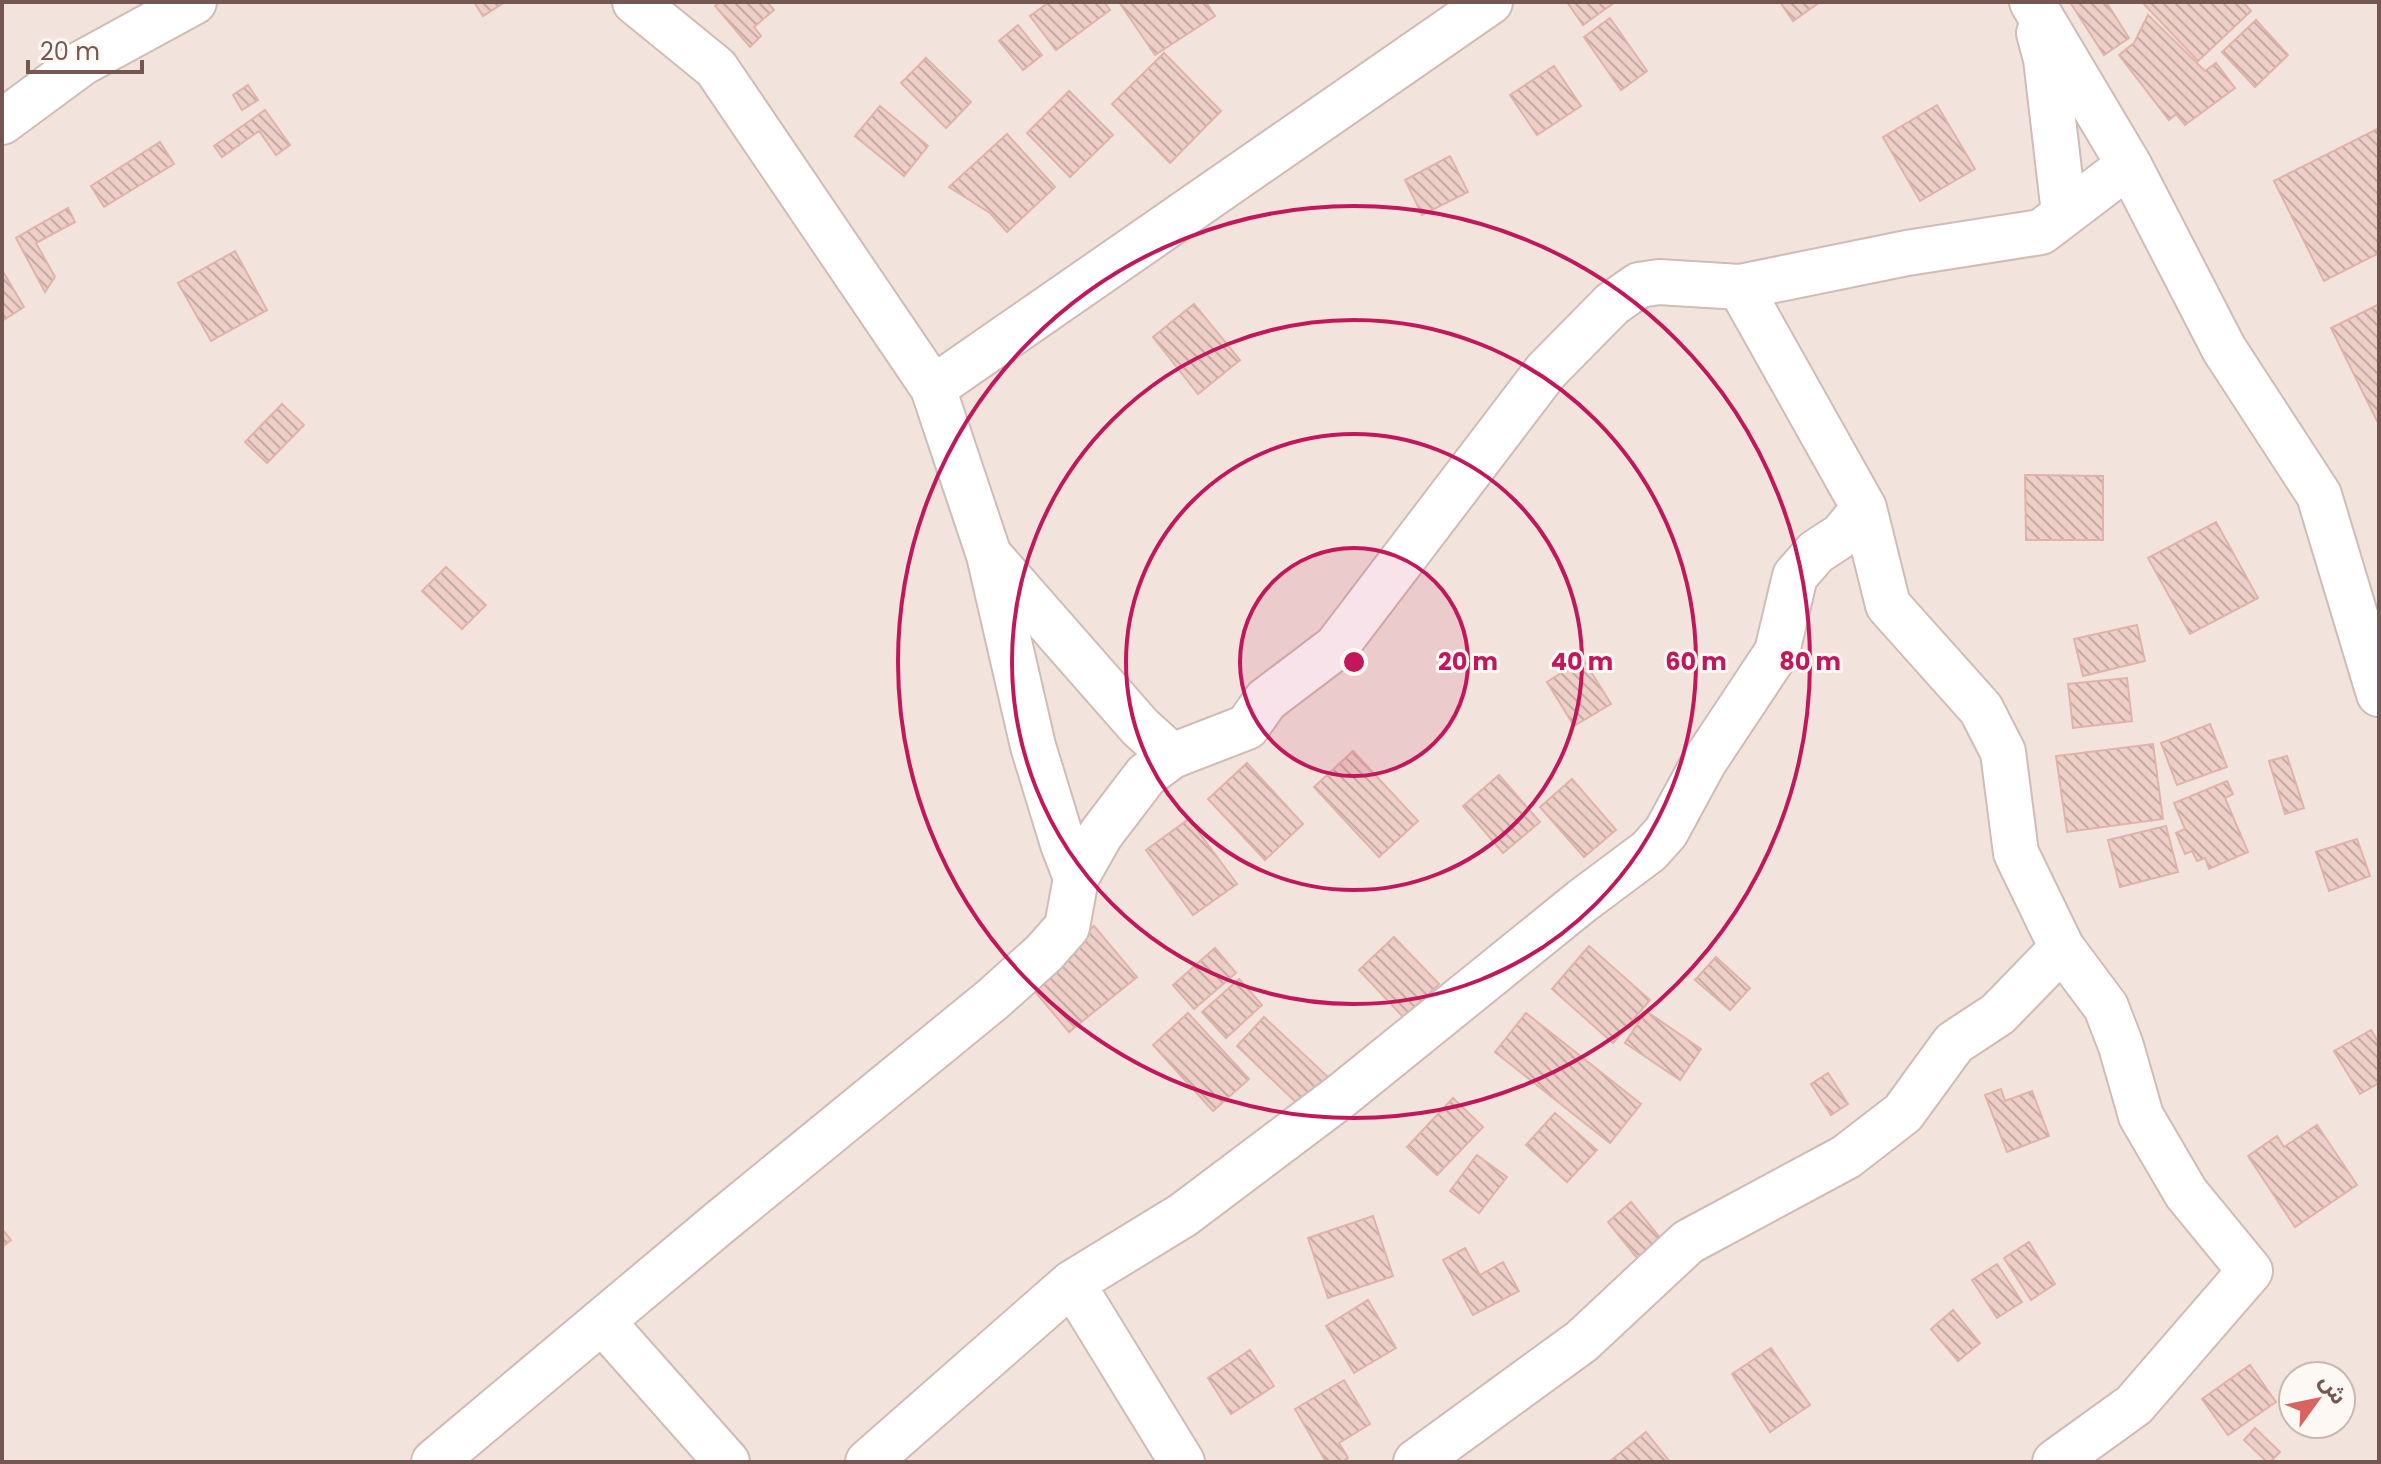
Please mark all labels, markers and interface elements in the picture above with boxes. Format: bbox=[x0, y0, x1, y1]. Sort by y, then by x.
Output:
scale bar bbox=[28, 24, 142, 74]
text: 20 m bbox=[40, 35, 100, 68]
text: 20 m bbox=[1438, 645, 1498, 678]
text: 40 m bbox=[1551, 645, 1613, 678]
text: 60 m bbox=[1665, 645, 1727, 678]
text: 80 m bbox=[1779, 645, 1841, 678]
centre of rings bbox=[1340, 648, 1368, 676]
north arrow bbox=[2277, 1360, 2357, 1440]
text: ش bbox=[2312, 1368, 2355, 1410]

